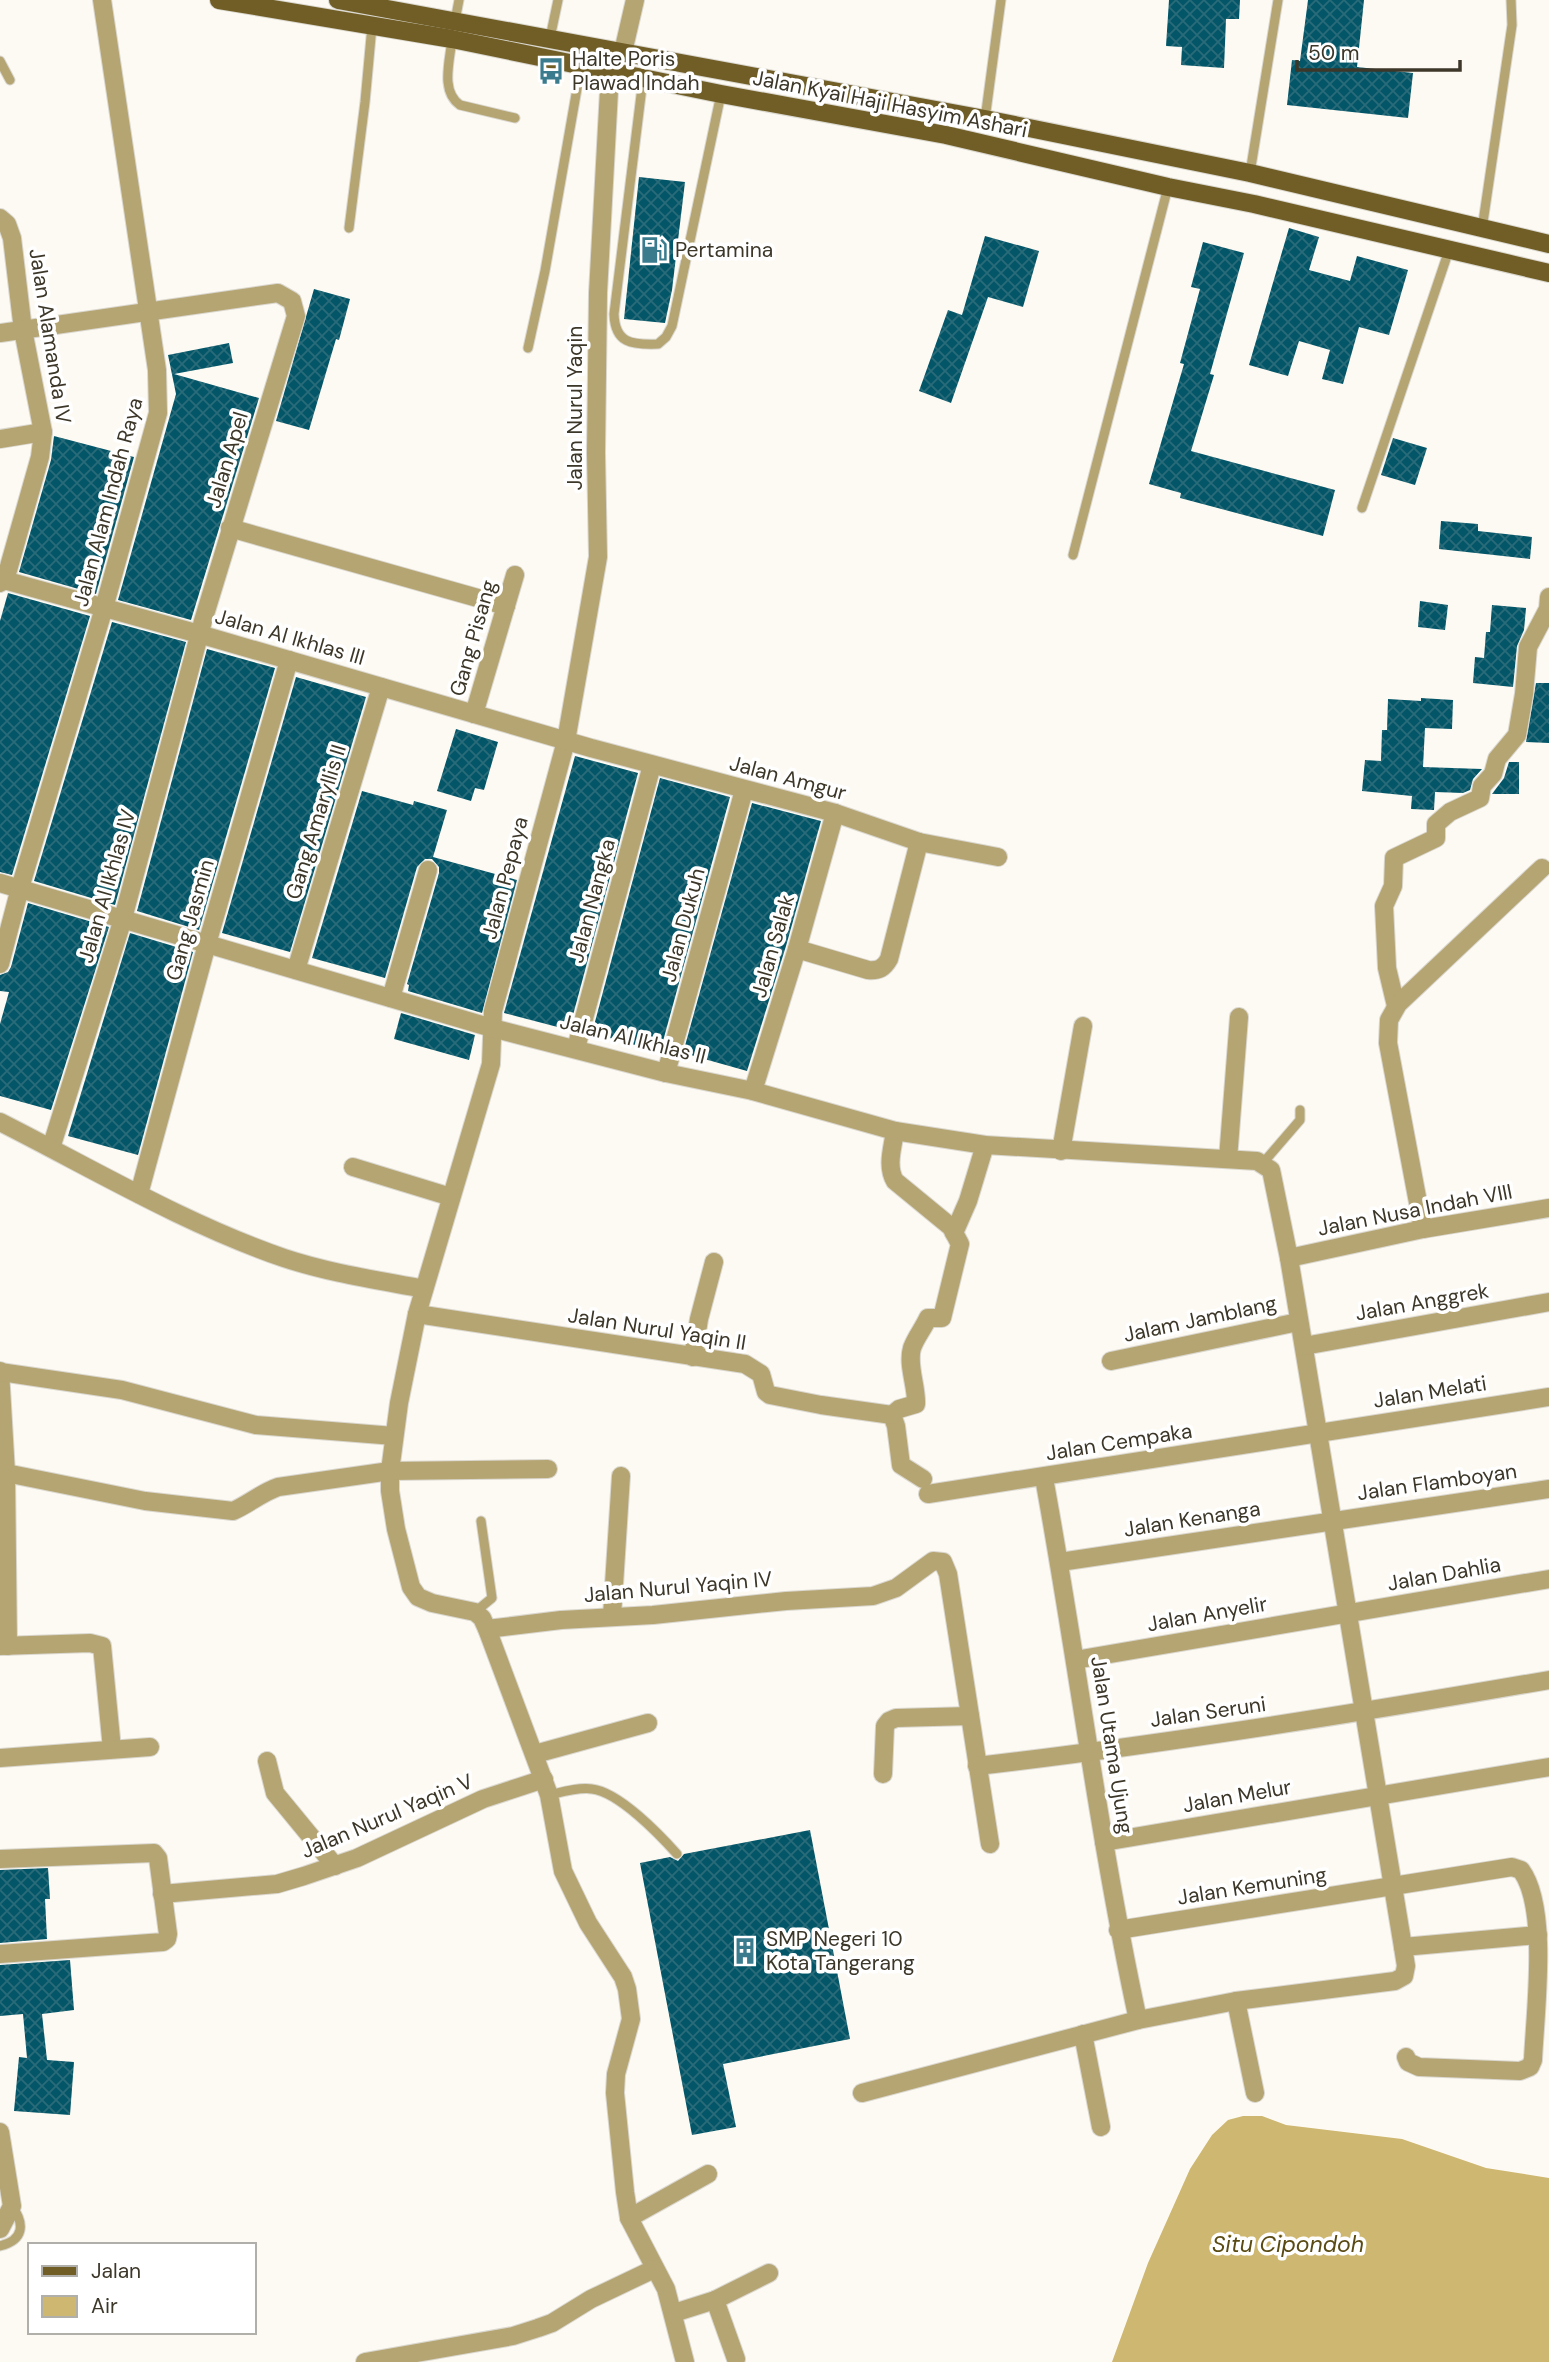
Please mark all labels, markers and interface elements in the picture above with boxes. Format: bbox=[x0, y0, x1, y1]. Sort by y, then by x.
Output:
scale bar bbox=[1297, 28, 1460, 72]
text: 50 m bbox=[1308, 39, 1359, 67]
place label: Halte Poris Plawad Indah bbox=[572, 45, 700, 97]
bus stop icon: Halte Poris Plawad Indah bbox=[536, 56, 566, 86]
street label: Jalan Kyai Haji Hasyim Ashari bbox=[750, 64, 1030, 144]
fuel station icon: Pertamina bbox=[639, 235, 669, 265]
place label: Pertamina bbox=[675, 236, 773, 264]
street label: Jalan Alamanda IV bbox=[22, 246, 78, 426]
street label: Jalan Nurul Yaqin bbox=[561, 326, 589, 490]
street label: Jalan Alam Indah Raya bbox=[67, 395, 149, 609]
street label: Jalan Apel bbox=[199, 408, 255, 512]
street label: Gang Pisang bbox=[443, 576, 503, 699]
street label: Jalan Al Ikhlas III bbox=[212, 602, 368, 672]
street label: Gang Amaryllis II bbox=[279, 741, 353, 903]
street label: Jalan Amgur bbox=[726, 749, 850, 807]
street label: Jalan Al Ikhlas IV bbox=[72, 806, 142, 966]
street label: Jalan Pepaya bbox=[475, 814, 535, 942]
street label: Jalan Nangka bbox=[562, 836, 622, 966]
street label: Gang Jasmin bbox=[159, 856, 221, 984]
street label: Jalan Dukuh bbox=[654, 865, 712, 985]
street label: Jalan Salak bbox=[745, 891, 801, 1001]
street label: Jalan Al Ikhlas II bbox=[557, 1007, 709, 1071]
street label: Jalan Nusa Indah VIII bbox=[1315, 1177, 1515, 1243]
street label: Jalan Anggrek bbox=[1353, 1276, 1491, 1328]
street label: Jalam Jamblang bbox=[1121, 1289, 1279, 1349]
street label: Jalan Nurul Yaqin II bbox=[566, 1301, 748, 1357]
street label: Jalan Melati bbox=[1371, 1369, 1489, 1415]
street label: Jalan Cempaka bbox=[1044, 1417, 1194, 1467]
street label: Jalan Flamboyan bbox=[1355, 1457, 1519, 1507]
street label: Jalan Kenanga bbox=[1122, 1494, 1262, 1544]
street label: Jalan Dahlia bbox=[1385, 1550, 1503, 1598]
street label: Jalan Nurul Yaqin IV bbox=[583, 1565, 773, 1609]
street label: Jalan Anyelir bbox=[1145, 1590, 1269, 1638]
street label: Jalan Utama Ujung bbox=[1084, 1654, 1140, 1836]
street label: Jalan Seruni bbox=[1148, 1690, 1268, 1734]
street label: Jalan Nurul Yaqin V bbox=[297, 1767, 477, 1865]
street label: Jalan Melur bbox=[1181, 1773, 1294, 1819]
street label: Jalan Kemuning bbox=[1175, 1860, 1329, 1912]
place label: SMP Negeri 10 Kota Tangerang bbox=[766, 1925, 915, 1977]
building icon: SMP Negeri 10 Kota Tangerang bbox=[730, 1936, 760, 1966]
water label: Situ Cipondoh bbox=[1212, 2229, 1364, 2259]
legend bbox=[28, 2243, 256, 2334]
text: Jalan bbox=[91, 2257, 141, 2285]
text: Air bbox=[91, 2292, 118, 2320]

